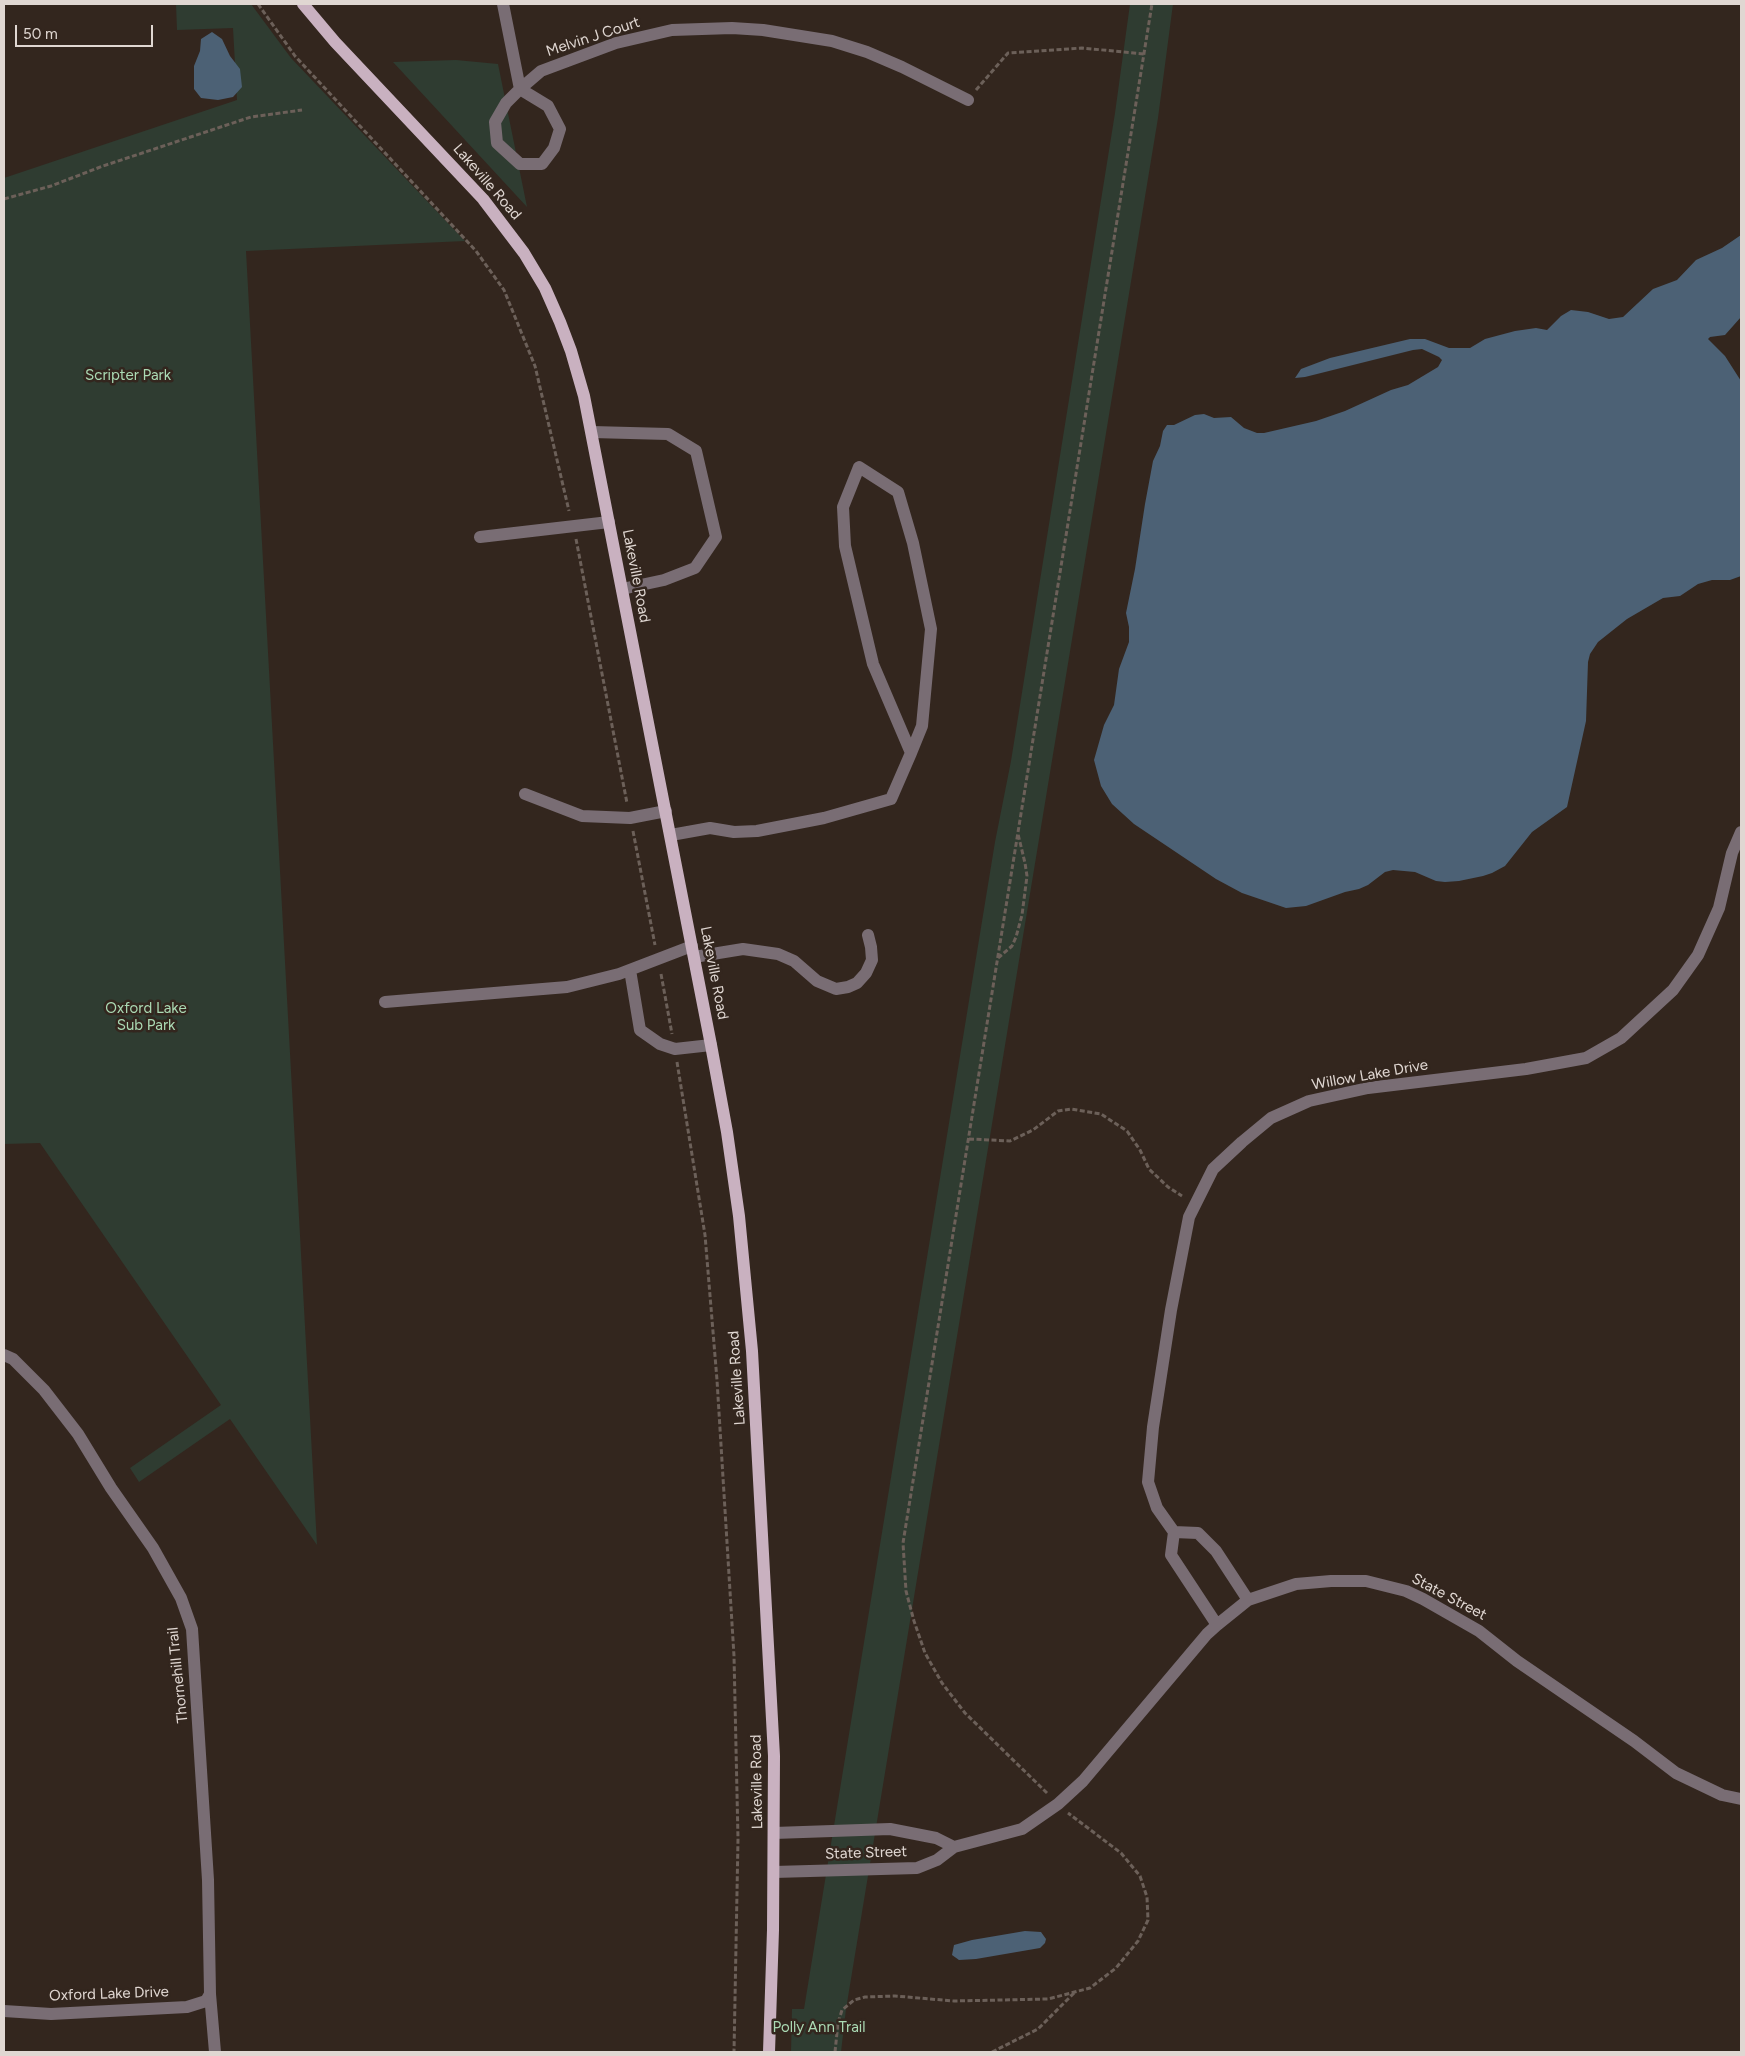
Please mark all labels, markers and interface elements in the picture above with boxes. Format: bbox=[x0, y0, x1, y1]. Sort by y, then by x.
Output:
street label: Melvin J Court bbox=[544, 13, 642, 61]
scale bar bbox=[18, 15, 155, 47]
text: 50 m bbox=[23, 25, 58, 43]
street label: Lakeville Road bbox=[449, 140, 525, 224]
park label: Scripter Park bbox=[85, 367, 171, 385]
street label: Lakeville Road bbox=[618, 528, 654, 624]
street label: Lakeville Road bbox=[696, 925, 732, 1021]
park label: Oxford Lake Sub Park bbox=[105, 1000, 187, 1035]
street label: Willow Lake Drive bbox=[1311, 1056, 1429, 1094]
street label: Lakeville Road bbox=[725, 1330, 749, 1426]
street label: State Street bbox=[1409, 1570, 1489, 1624]
street label: Thornehill Trail bbox=[164, 1626, 192, 1724]
street label: Lakeville Road bbox=[747, 1734, 767, 1830]
street label: State Street bbox=[825, 1843, 907, 1863]
street label: Oxford Lake Drive bbox=[49, 1983, 169, 2005]
park label: Polly Ann Trail bbox=[772, 2019, 866, 2037]

